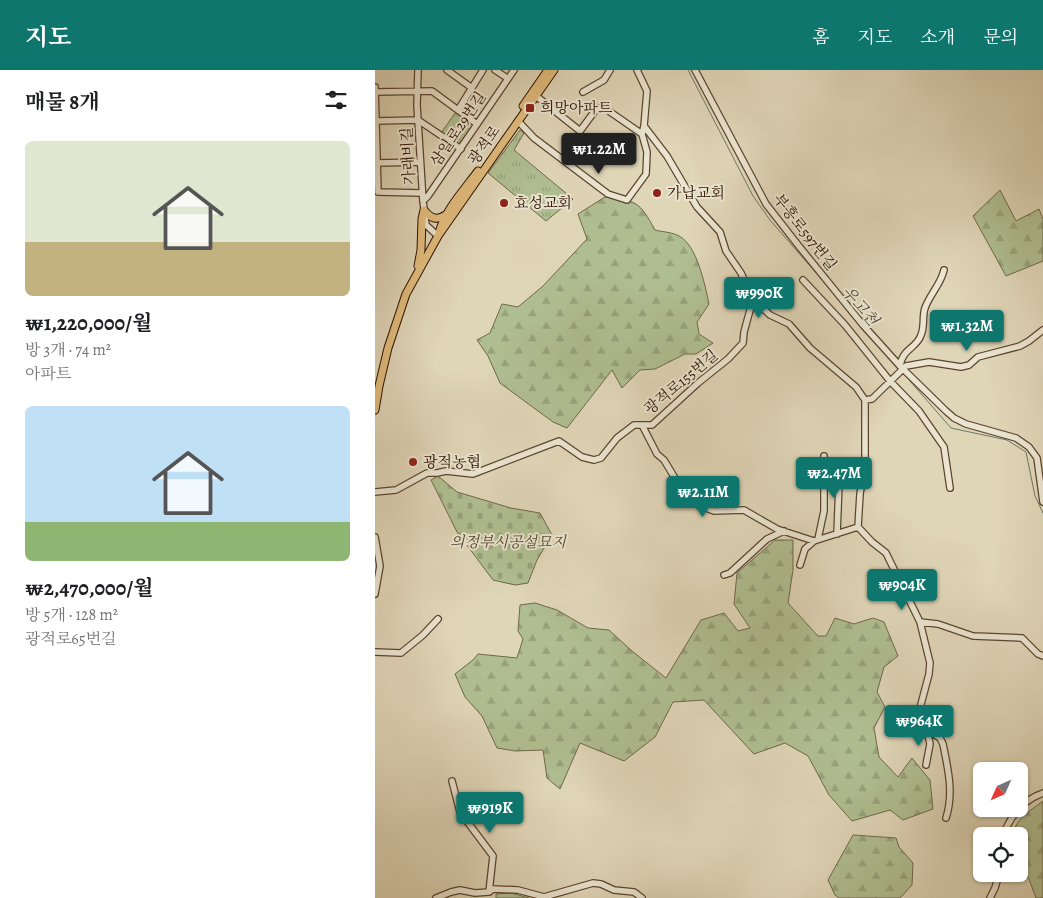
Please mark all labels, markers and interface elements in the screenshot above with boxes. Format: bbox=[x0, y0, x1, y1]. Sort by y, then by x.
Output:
text: 지도 bbox=[25, 21, 71, 53]
text: 홈 bbox=[812, 25, 830, 49]
text: 지도 bbox=[858, 25, 892, 49]
text: 소개 bbox=[920, 25, 955, 49]
text: 문의 bbox=[983, 25, 1018, 49]
icon: filters bbox=[322, 86, 350, 114]
text: 매물 8개 bbox=[25, 88, 100, 116]
street label: 삼일로29번길 bbox=[426, 88, 490, 170]
place label: 희망아파트 bbox=[540, 98, 613, 118]
marker: 희망아파트 bbox=[524, 102, 536, 114]
street label: 광적로 bbox=[463, 121, 505, 169]
street label: 가래비길 bbox=[396, 127, 420, 185]
pin: ₩1.22M bbox=[558, 132, 640, 175]
text: ₩1.22M bbox=[572, 138, 626, 160]
icon: home bbox=[143, 173, 233, 263]
place label: 가납교회 bbox=[667, 183, 725, 203]
marker: 가납교회 bbox=[651, 187, 663, 199]
street label: 부흥로597번길 bbox=[769, 190, 841, 274]
place label: 효성교회 bbox=[514, 193, 572, 213]
marker: 효성교회 bbox=[498, 197, 510, 209]
pin: ₩990K bbox=[724, 276, 794, 319]
water label: 우고천 bbox=[836, 281, 885, 332]
text: ₩990K bbox=[735, 282, 783, 304]
text: ₩1,220,000/월 bbox=[25, 309, 152, 337]
pin: ₩1.32M bbox=[926, 310, 1008, 352]
text: ₩1.32M bbox=[941, 315, 993, 337]
text: 방 3개 · 74 m² bbox=[25, 339, 111, 361]
street label: 광적로155번길 bbox=[640, 345, 722, 419]
text: 아파트 bbox=[25, 363, 71, 385]
icon: home bbox=[143, 438, 233, 528]
place label: 광적농협 bbox=[423, 452, 481, 472]
marker: 광적농협 bbox=[407, 456, 419, 468]
pin: ₩2.47M bbox=[793, 456, 875, 499]
text: ₩2.47M bbox=[807, 462, 861, 484]
pin: ₩2.11M bbox=[662, 476, 744, 518]
text: ₩2.11M bbox=[677, 481, 729, 503]
park label: 의정부시공설묘지 bbox=[450, 532, 567, 552]
pin: ₩904K bbox=[867, 568, 937, 611]
text: ₩2,470,000/월 bbox=[25, 574, 153, 602]
text: ₩904K bbox=[878, 574, 926, 596]
text: 방 5개 · 128 m² bbox=[25, 604, 118, 626]
text: 광적로65번길 bbox=[25, 628, 117, 650]
pin: ₩964K bbox=[884, 704, 954, 747]
text: ₩964K bbox=[895, 710, 943, 732]
north arrow bbox=[973, 762, 1027, 818]
map controls bbox=[973, 762, 1028, 882]
pin: ₩919K bbox=[455, 792, 525, 834]
text: ₩919K bbox=[467, 797, 513, 819]
button: locate bbox=[973, 827, 1028, 882]

